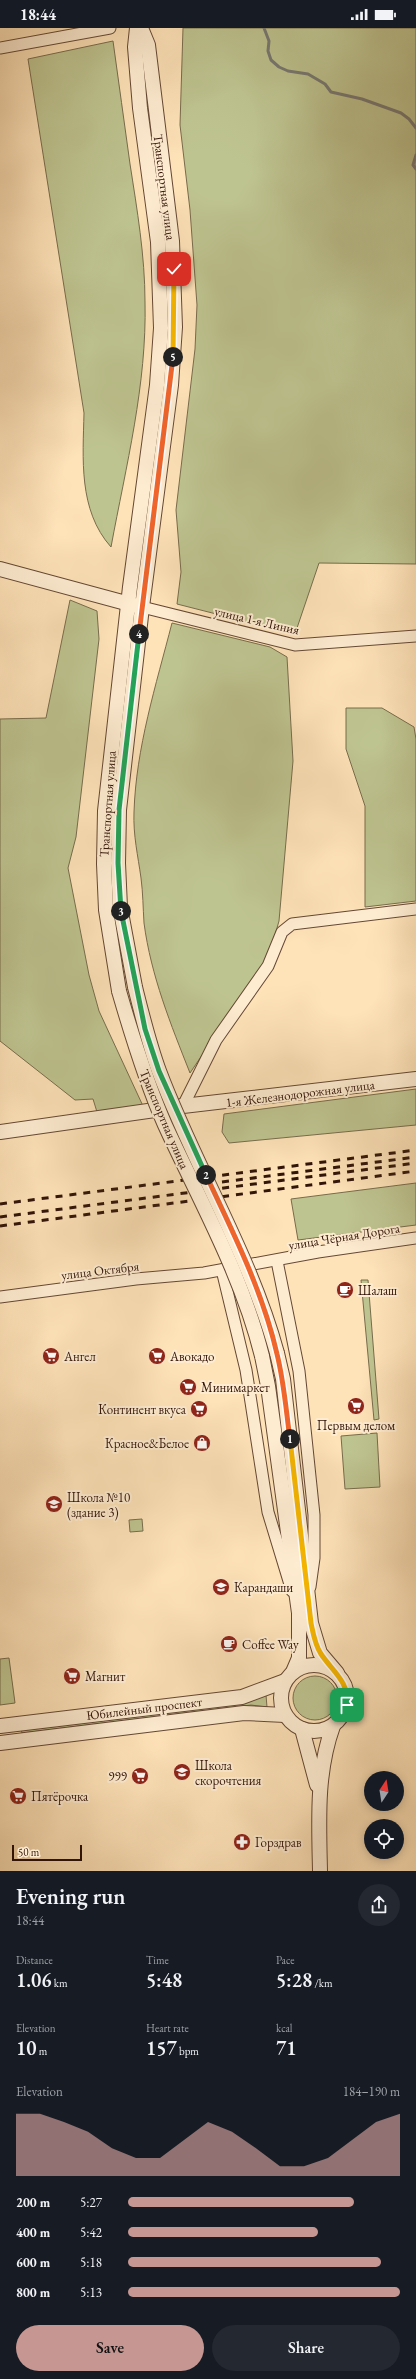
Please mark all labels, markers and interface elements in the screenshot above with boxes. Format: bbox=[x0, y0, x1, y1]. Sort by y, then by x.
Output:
text: 18:44 bbox=[20, 5, 56, 24]
street label: Транспортная улица bbox=[150, 133, 180, 242]
pin bbox=[157, 252, 191, 286]
icon: check bbox=[163, 258, 185, 280]
pin: 5 bbox=[163, 347, 183, 367]
text: 5 bbox=[170, 350, 176, 364]
street label: улица 1-я Линия bbox=[213, 602, 301, 639]
pin: 4 bbox=[129, 624, 149, 644]
text: 4 bbox=[136, 627, 142, 641]
street label: Транспортная улица bbox=[95, 749, 120, 858]
pin: 3 bbox=[111, 901, 131, 921]
text: 3 bbox=[118, 904, 124, 918]
street label: Транспортная улица bbox=[136, 1067, 194, 1172]
street label: 1-я Железнодорожная улица bbox=[225, 1076, 376, 1111]
pin: 2 bbox=[196, 1165, 216, 1185]
text: 2 bbox=[203, 1168, 209, 1182]
street label: улица Чёрная Дорога bbox=[287, 1219, 402, 1254]
street label: улица Октября bbox=[60, 1257, 140, 1284]
cafe icon: Шалаш bbox=[335, 1280, 355, 1300]
place label: Шалаш bbox=[358, 1282, 397, 1299]
supermarket icon: Ангел bbox=[41, 1346, 61, 1366]
supermarket icon: Авокадо bbox=[147, 1346, 167, 1366]
place label: Ангел bbox=[63, 1348, 96, 1365]
place label: Авокадо bbox=[169, 1348, 215, 1365]
supermarket icon: Минимаркет bbox=[178, 1377, 198, 1397]
place label: Минимаркет bbox=[201, 1379, 270, 1396]
supermarket icon: Первым делом bbox=[346, 1396, 366, 1416]
supermarket icon: Континент вкуса bbox=[189, 1399, 209, 1419]
place label: Континент вкуса bbox=[98, 1401, 187, 1418]
place label: Первым делом bbox=[317, 1417, 395, 1434]
pin: 1 bbox=[280, 1429, 300, 1449]
text: 1 bbox=[287, 1432, 293, 1446]
shop icon: Красное&Белое bbox=[192, 1433, 212, 1453]
place label: Красное&Белое bbox=[105, 1435, 189, 1452]
place label: Школа №10 (здание 3) bbox=[67, 1489, 130, 1521]
school or university icon: Школа №10 (здание 3) bbox=[44, 1494, 64, 1514]
school or university icon: Карандаши bbox=[211, 1577, 231, 1597]
place label: Карандаши bbox=[234, 1579, 293, 1596]
cafe icon: Coffee Way bbox=[219, 1634, 239, 1654]
place label: Coffee Way bbox=[242, 1636, 299, 1653]
supermarket icon: Магнит bbox=[62, 1666, 82, 1686]
place label: Магнит bbox=[85, 1668, 126, 1685]
pin bbox=[330, 1688, 364, 1722]
street label: Юбилейный проспект bbox=[85, 1693, 204, 1724]
icon: arrive bbox=[336, 1694, 358, 1716]
place label: Школа скорочтения bbox=[195, 1757, 262, 1789]
school or university icon: Школа скорочтения bbox=[172, 1762, 192, 1782]
supermarket icon: 999 bbox=[130, 1766, 150, 1786]
place label: 999 bbox=[108, 1768, 128, 1785]
north arrow bbox=[364, 1771, 404, 1811]
map controls bbox=[364, 1771, 404, 1859]
supermarket icon: Пятёрочка bbox=[8, 1786, 28, 1806]
place label: Пятёрочка bbox=[31, 1788, 89, 1805]
button: locate bbox=[364, 1819, 404, 1859]
pharmacy icon: Горздрав bbox=[232, 1832, 252, 1852]
place label: Горздрав bbox=[255, 1834, 302, 1851]
scale bar bbox=[12, 1843, 82, 1862]
text: 50 m bbox=[18, 1845, 39, 1859]
text: Evening run bbox=[16, 1882, 125, 1911]
button: share bbox=[358, 1884, 400, 1926]
text: 18:44 bbox=[16, 1912, 44, 1929]
text: Distance bbox=[16, 1953, 53, 1967]
text: Time bbox=[146, 1953, 169, 1967]
text: Pace bbox=[276, 1953, 294, 1967]
text: 1.06 bbox=[16, 1967, 52, 1993]
text: 5:48 bbox=[146, 1967, 182, 1993]
text: 5:28 bbox=[276, 1967, 312, 1993]
text: km bbox=[52, 1976, 68, 1990]
text: /km bbox=[312, 1976, 333, 1990]
text: Elevation bbox=[16, 2021, 56, 2035]
text: Heart rate bbox=[146, 2021, 189, 2035]
text: kcal bbox=[276, 2021, 293, 2035]
text: 10 bbox=[16, 2035, 37, 2061]
text: 157 bbox=[146, 2035, 177, 2061]
text: 71 bbox=[276, 2035, 297, 2061]
text: m bbox=[37, 2044, 47, 2058]
text: bpm bbox=[177, 2044, 199, 2058]
text: Elevation bbox=[16, 2083, 63, 2100]
text: 184–190 m bbox=[343, 2083, 400, 2100]
text: 200 m bbox=[16, 2194, 50, 2211]
text: 5:27 bbox=[80, 2194, 102, 2211]
text: 400 m bbox=[16, 2224, 50, 2241]
text: 5:42 bbox=[80, 2224, 102, 2241]
text: 600 m bbox=[16, 2254, 50, 2271]
text: 5:18 bbox=[80, 2254, 102, 2271]
text: 800 m bbox=[16, 2284, 50, 2301]
text: 5:13 bbox=[80, 2284, 102, 2301]
button: Save bbox=[16, 2325, 204, 2371]
button: Share bbox=[212, 2325, 400, 2371]

